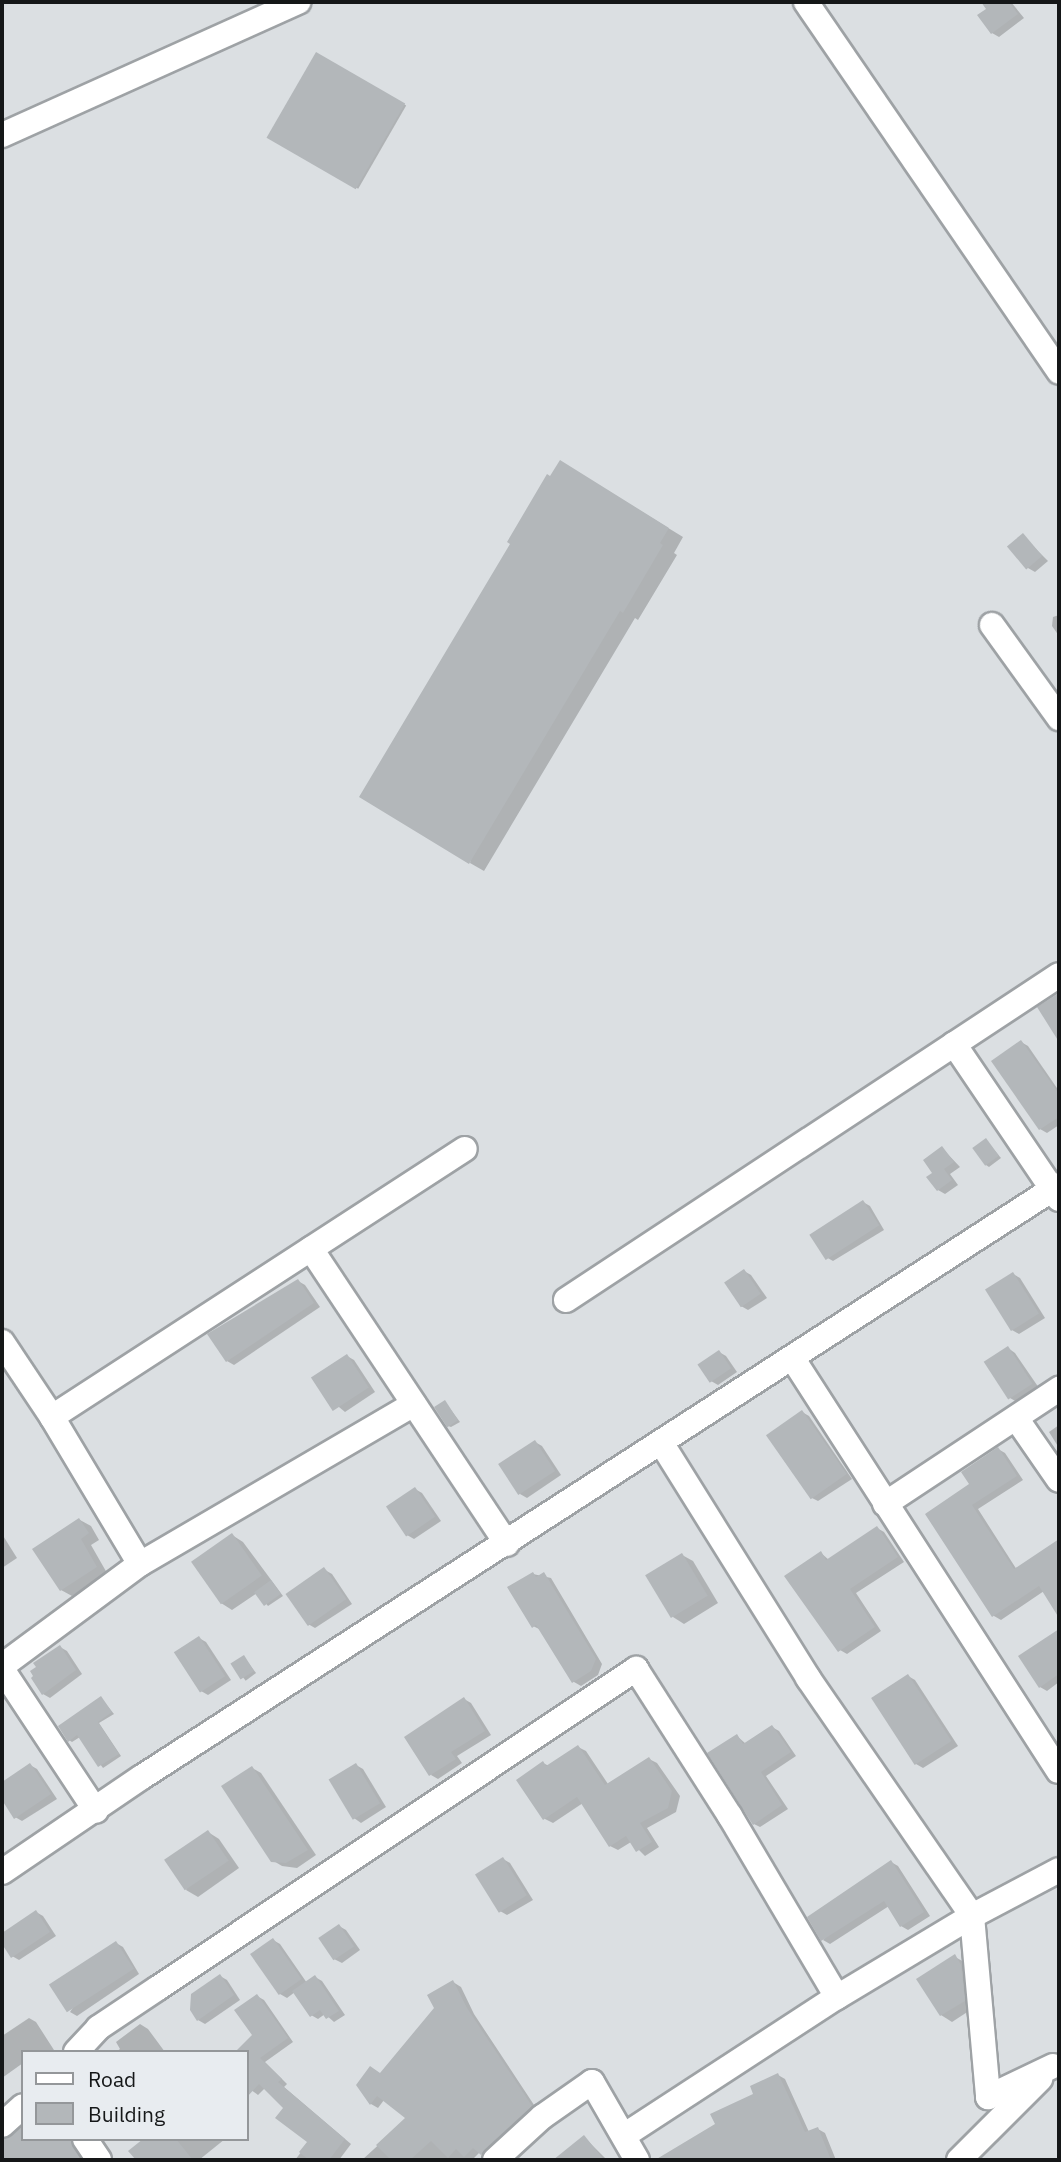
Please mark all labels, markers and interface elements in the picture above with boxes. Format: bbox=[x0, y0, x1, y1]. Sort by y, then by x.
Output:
legend bbox=[21, 2050, 248, 2141]
text: Road bbox=[88, 2065, 136, 2093]
text: Building bbox=[88, 2100, 165, 2128]

